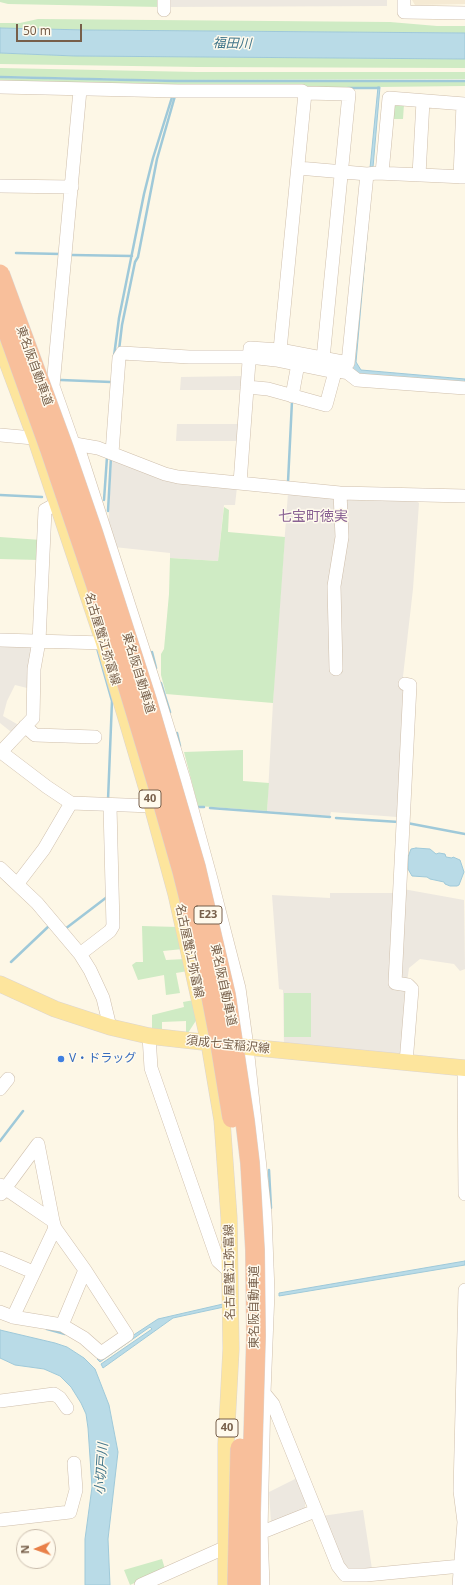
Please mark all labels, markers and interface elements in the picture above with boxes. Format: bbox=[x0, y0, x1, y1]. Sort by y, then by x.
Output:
scale bar bbox=[18, 16, 84, 42]
text: 50 m bbox=[23, 22, 51, 39]
water label: 福田川 bbox=[212, 36, 252, 52]
street label: 東名阪自動車道 bbox=[13, 324, 55, 408]
district label: 七宝町徳実 bbox=[278, 509, 348, 525]
street label: 名古屋蟹江弥富線 bbox=[81, 591, 123, 687]
street label: 東名阪自動車道 bbox=[119, 631, 157, 715]
road number: 40 bbox=[139, 790, 161, 808]
street label: 名古屋蟹江弥富線 bbox=[172, 903, 206, 999]
road number: E23 bbox=[194, 906, 222, 924]
street label: 東名阪自動車道 bbox=[207, 942, 239, 1028]
street label: 須成七宝稲沢線 bbox=[185, 1033, 271, 1057]
place label: V・ドラッグ bbox=[69, 1052, 136, 1066]
marker: V・ドラッグ bbox=[56, 1054, 66, 1064]
street label: 名古屋蟹江弥富線 bbox=[222, 1224, 238, 1320]
street label: 東名阪自動車道 bbox=[248, 1265, 262, 1349]
road number: 40 bbox=[216, 1419, 238, 1437]
water label: 小切戸川 bbox=[92, 1443, 112, 1495]
north arrow bbox=[16, 1529, 56, 1569]
text: N bbox=[17, 1545, 32, 1554]

